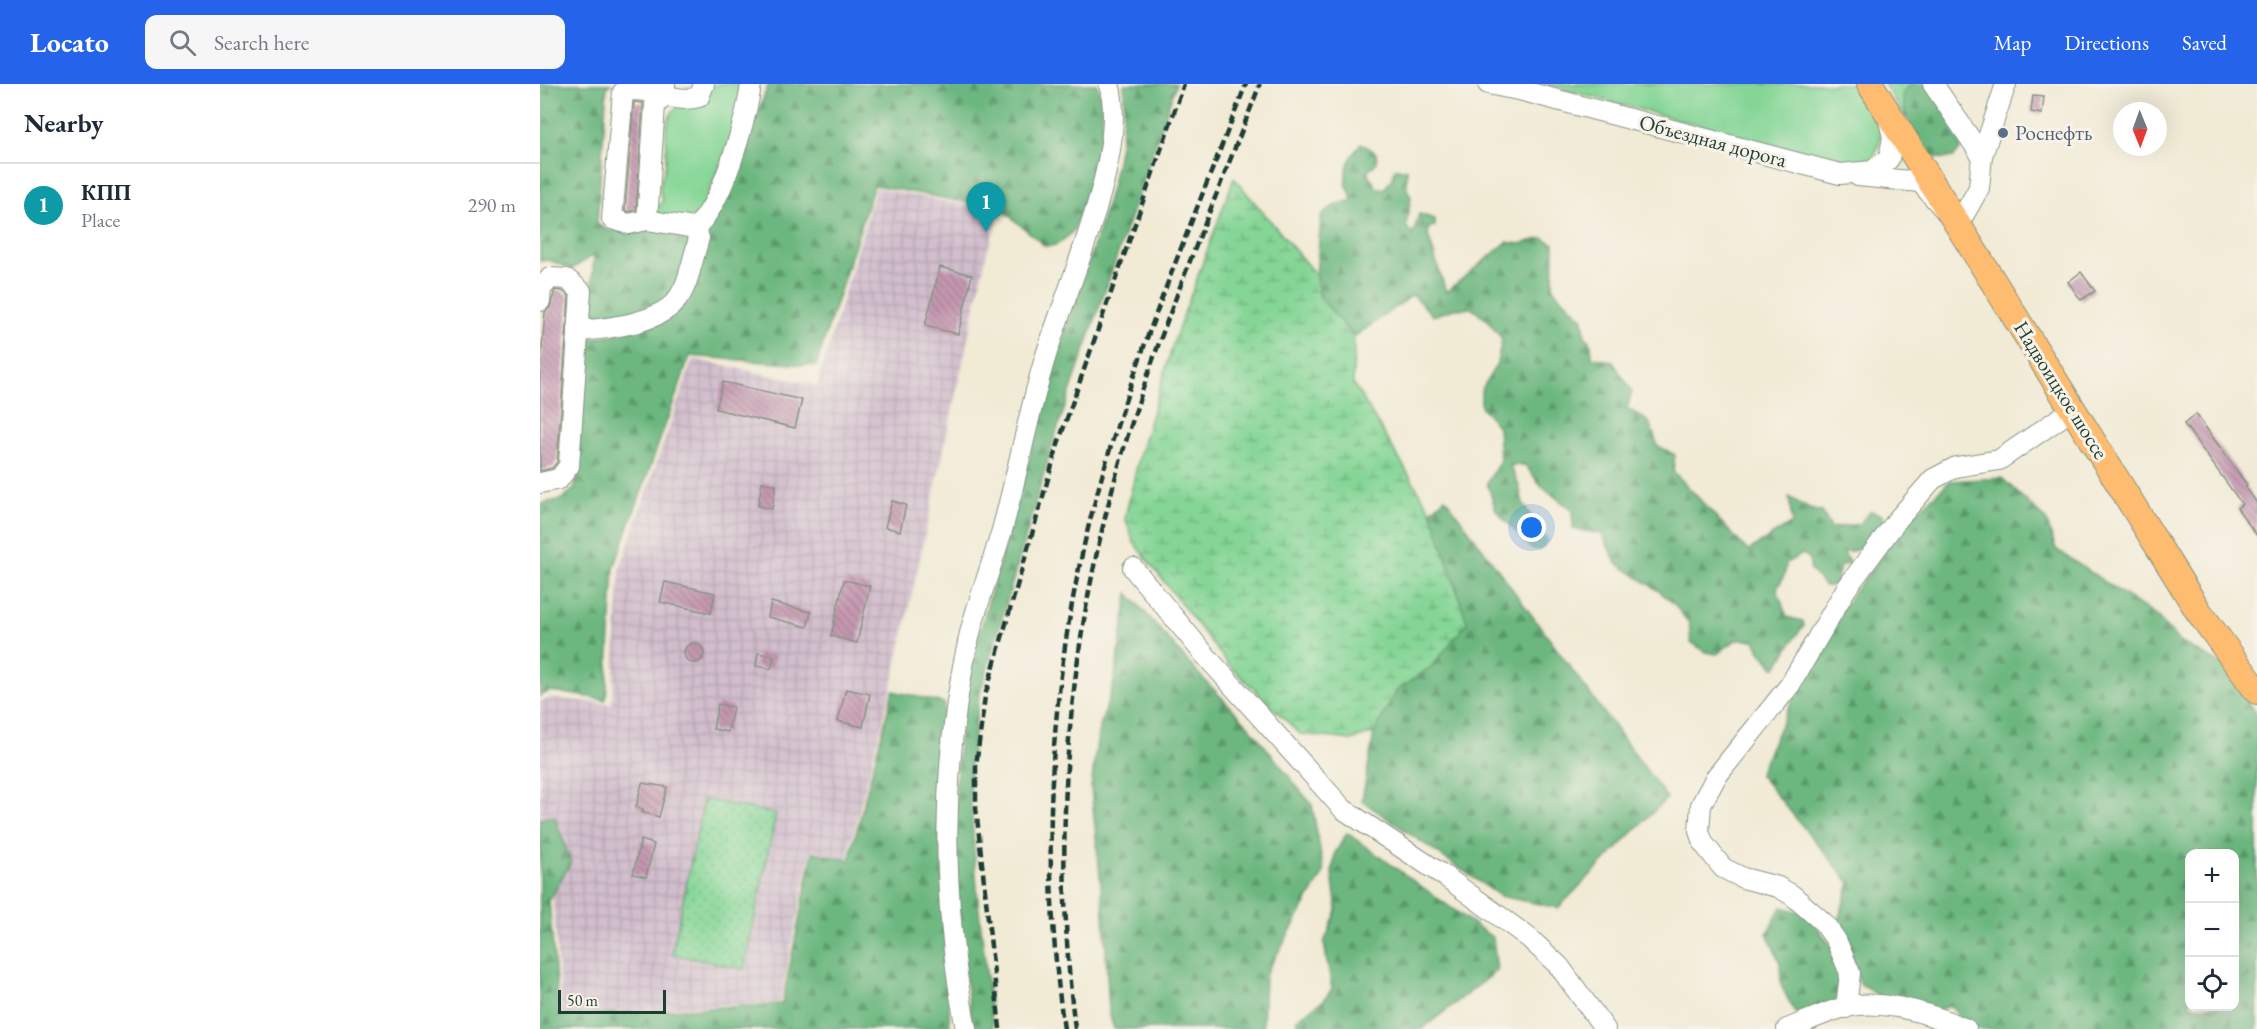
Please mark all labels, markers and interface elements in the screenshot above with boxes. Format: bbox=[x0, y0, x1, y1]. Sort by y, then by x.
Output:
search box bbox=[145, 15, 565, 69]
text: Locato bbox=[30, 24, 109, 60]
icon: search bbox=[166, 26, 199, 59]
text: Search here bbox=[214, 28, 309, 57]
text: Map bbox=[1994, 29, 2031, 56]
text: Directions bbox=[2064, 29, 2149, 56]
text: Saved bbox=[2182, 29, 2227, 56]
north arrow bbox=[2113, 102, 2167, 156]
text: Nearby bbox=[24, 106, 104, 140]
street label: Объездная дорога bbox=[1637, 108, 1790, 173]
place label: Роснефть bbox=[2015, 119, 2092, 146]
marker: Роснефть bbox=[1996, 126, 2010, 140]
text: КПП bbox=[81, 178, 131, 207]
pin: 1 bbox=[966, 182, 1006, 232]
text: 1 bbox=[38, 192, 49, 218]
text: 290 m bbox=[468, 192, 516, 218]
text: Place bbox=[81, 207, 120, 233]
street label: Надвоицкое шоссе bbox=[2008, 316, 2115, 464]
your location bbox=[1517, 513, 1546, 542]
map controls bbox=[2185, 849, 2239, 1011]
button: + bbox=[2185, 849, 2239, 903]
button: − bbox=[2185, 903, 2239, 957]
button: locate bbox=[2185, 957, 2239, 1011]
scale bar bbox=[558, 987, 666, 1014]
text: 50 m bbox=[567, 990, 598, 1011]

